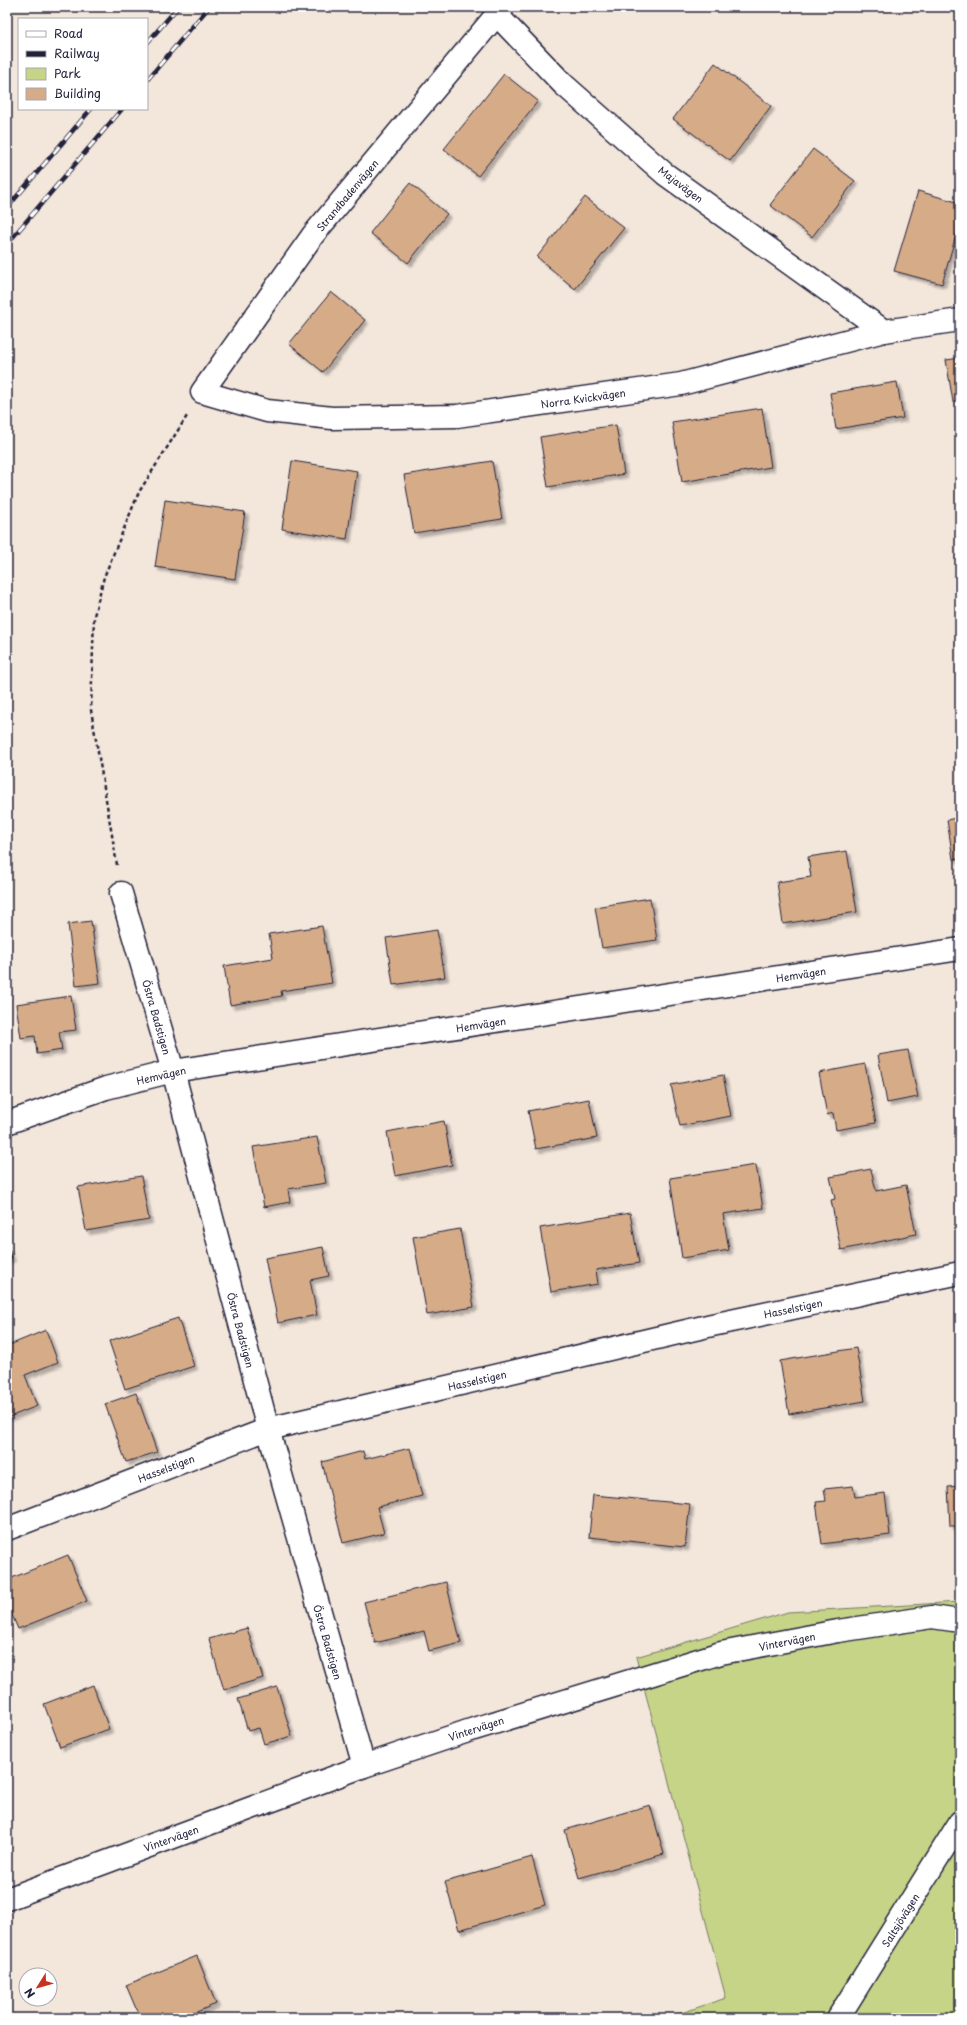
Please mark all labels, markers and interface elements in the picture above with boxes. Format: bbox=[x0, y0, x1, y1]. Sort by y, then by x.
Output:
legend bbox=[18, 18, 148, 110]
text: Road bbox=[54, 24, 83, 42]
text: Railway bbox=[54, 44, 100, 62]
text: Park bbox=[54, 64, 81, 82]
text: Building bbox=[54, 84, 101, 102]
street label: Strandbadenvägen bbox=[313, 156, 381, 234]
street label: Majavägen bbox=[655, 162, 707, 206]
street label: Norra Kvickvägen bbox=[540, 385, 626, 411]
street label: Hemvägen bbox=[775, 963, 827, 985]
street label: Östra Badstigen bbox=[139, 978, 175, 1056]
street label: Hemvägen bbox=[455, 1013, 507, 1035]
street label: Hemvägen bbox=[135, 1062, 187, 1088]
street label: Östra Badstigen bbox=[224, 1291, 258, 1369]
street label: Hasselstigen bbox=[762, 1294, 824, 1322]
street label: Hasselstigen bbox=[446, 1366, 508, 1394]
street label: Hasselstigen bbox=[135, 1450, 197, 1486]
street label: Östra Badstigen bbox=[310, 1603, 346, 1681]
street label: Vintervägen bbox=[757, 1628, 817, 1654]
street label: Vintervägen bbox=[446, 1712, 506, 1744]
street label: Vintervägen bbox=[141, 1821, 201, 1855]
street label: Saltsjövägen bbox=[878, 1890, 922, 1950]
north arrow bbox=[18, 1967, 58, 2007]
text: N bbox=[20, 1984, 39, 2002]

